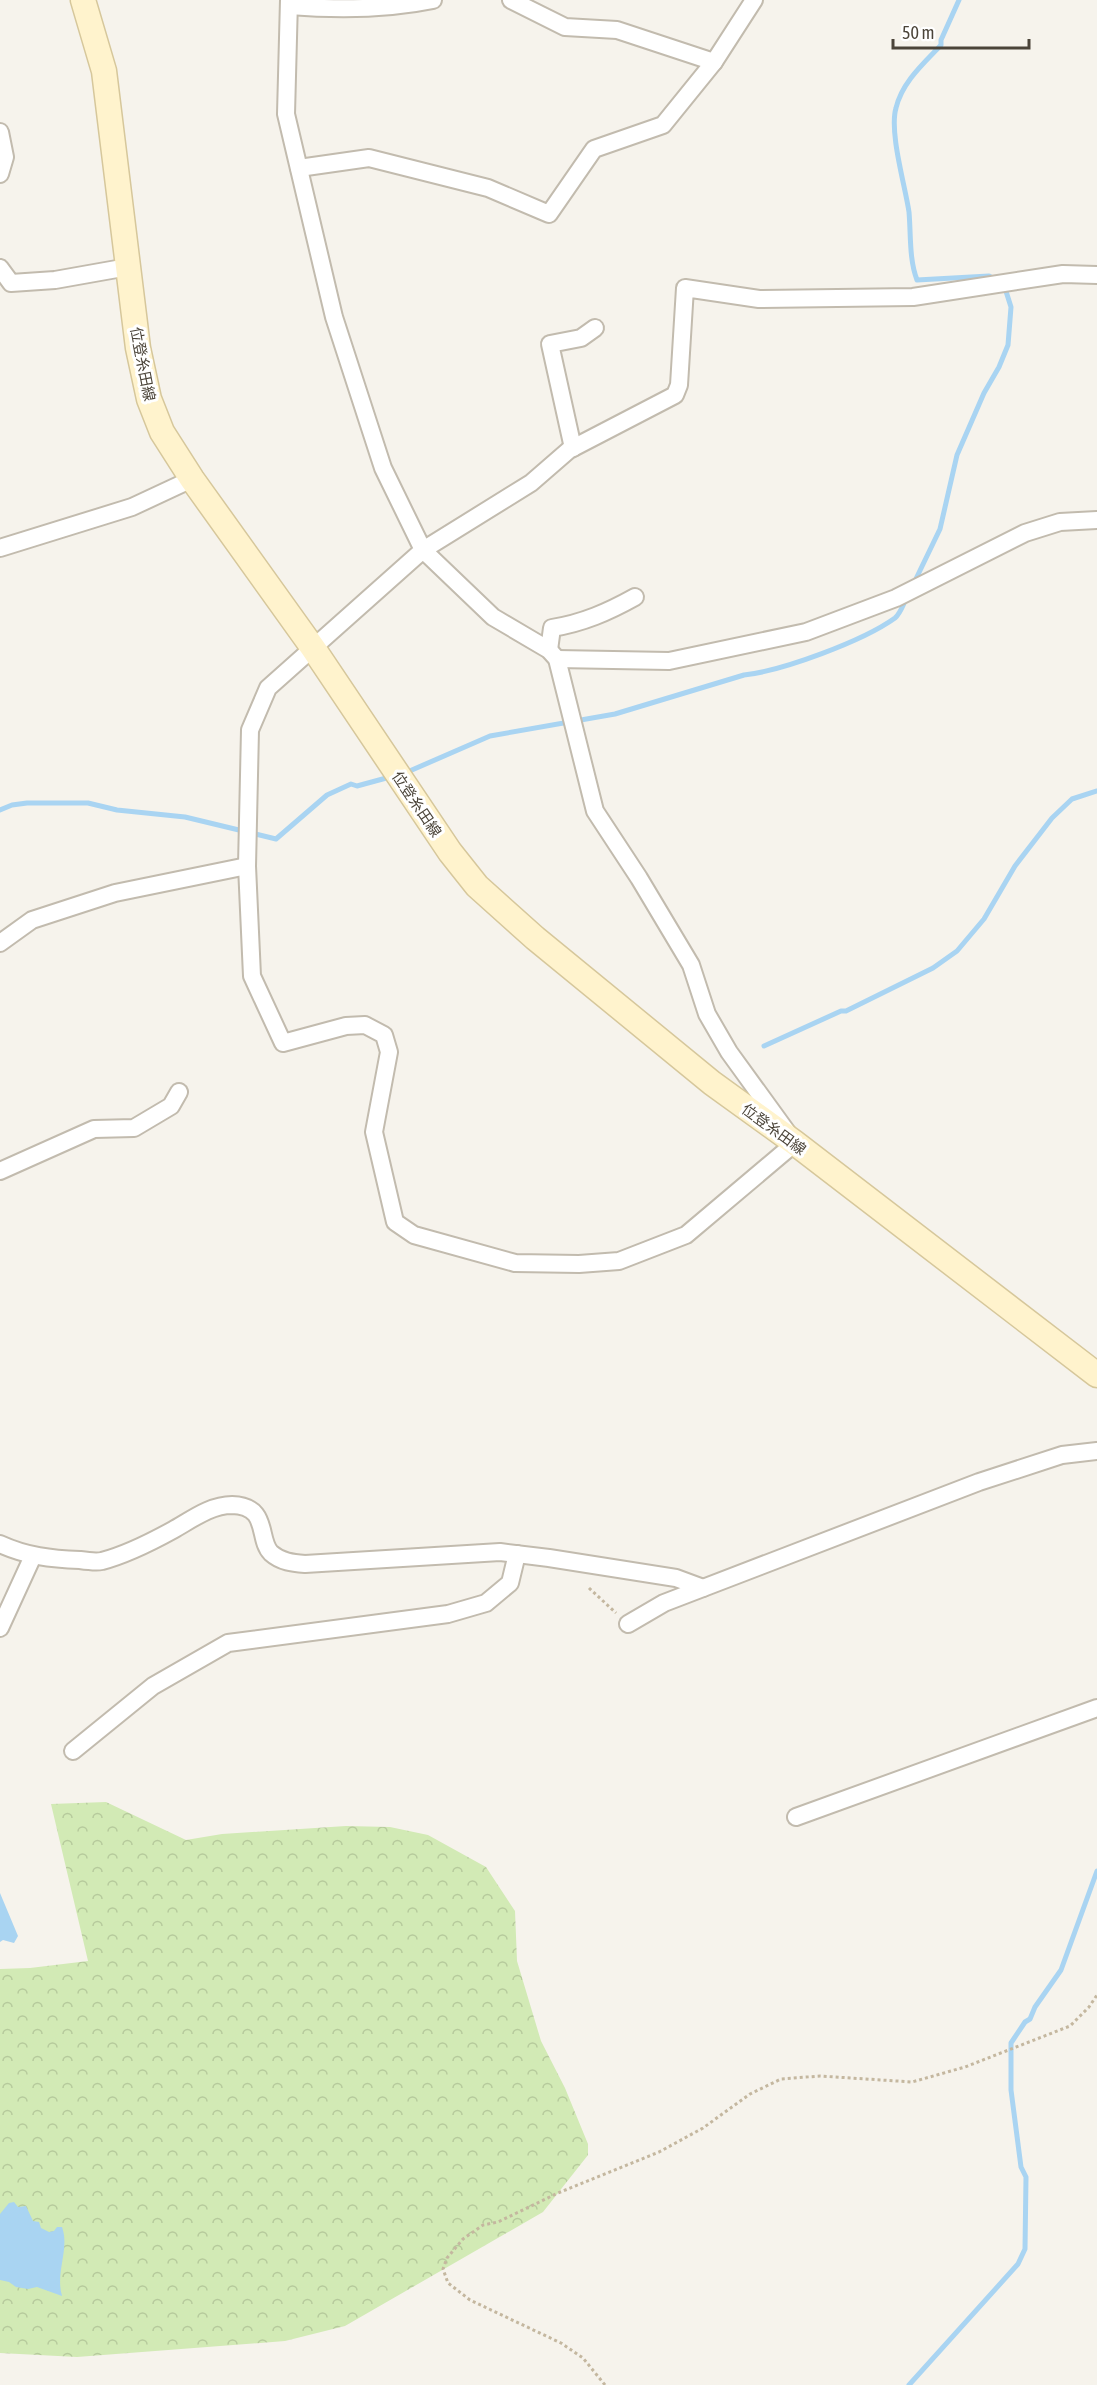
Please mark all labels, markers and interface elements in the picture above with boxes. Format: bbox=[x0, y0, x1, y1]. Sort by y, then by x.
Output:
scale bar bbox=[893, 12, 1030, 50]
text: 50 m bbox=[902, 22, 934, 43]
street label: 位登糸田線 bbox=[127, 326, 159, 402]
street label: 位登糸田線 bbox=[389, 768, 445, 840]
street label: 位登糸田線 bbox=[739, 1100, 809, 1158]

